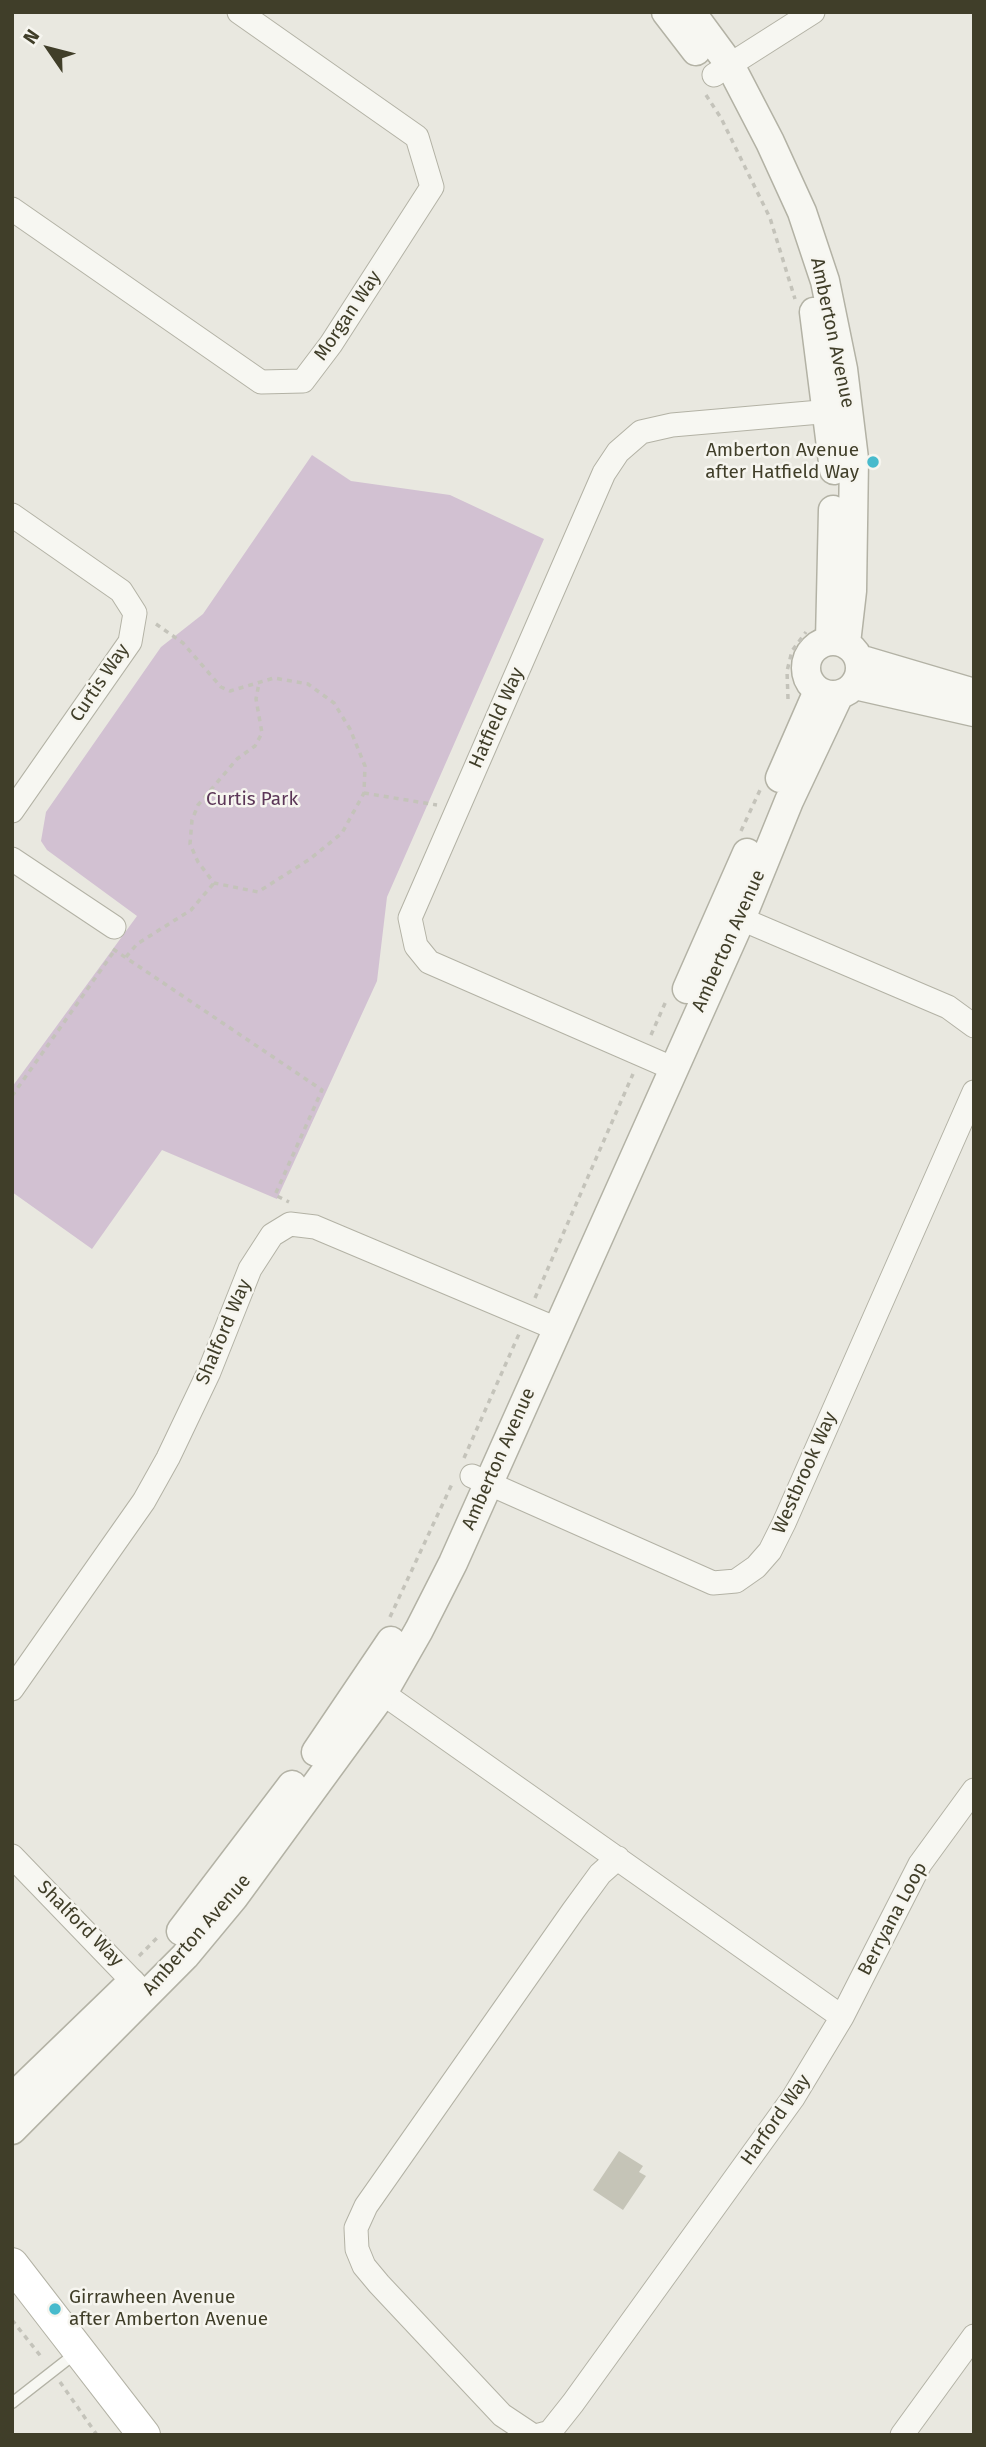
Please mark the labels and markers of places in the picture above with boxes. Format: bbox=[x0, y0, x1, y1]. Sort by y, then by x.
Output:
place label: Amberton Avenue after Hatfield Way bbox=[705, 440, 859, 484]
marker: Amberton Avenue after Hatfield Way bbox=[865, 454, 881, 470]
place label: Girrawheen Avenue after Amberton Avenue bbox=[69, 2287, 268, 2331]
marker: Girrawheen Avenue after Amberton Avenue bbox=[47, 2301, 63, 2317]

